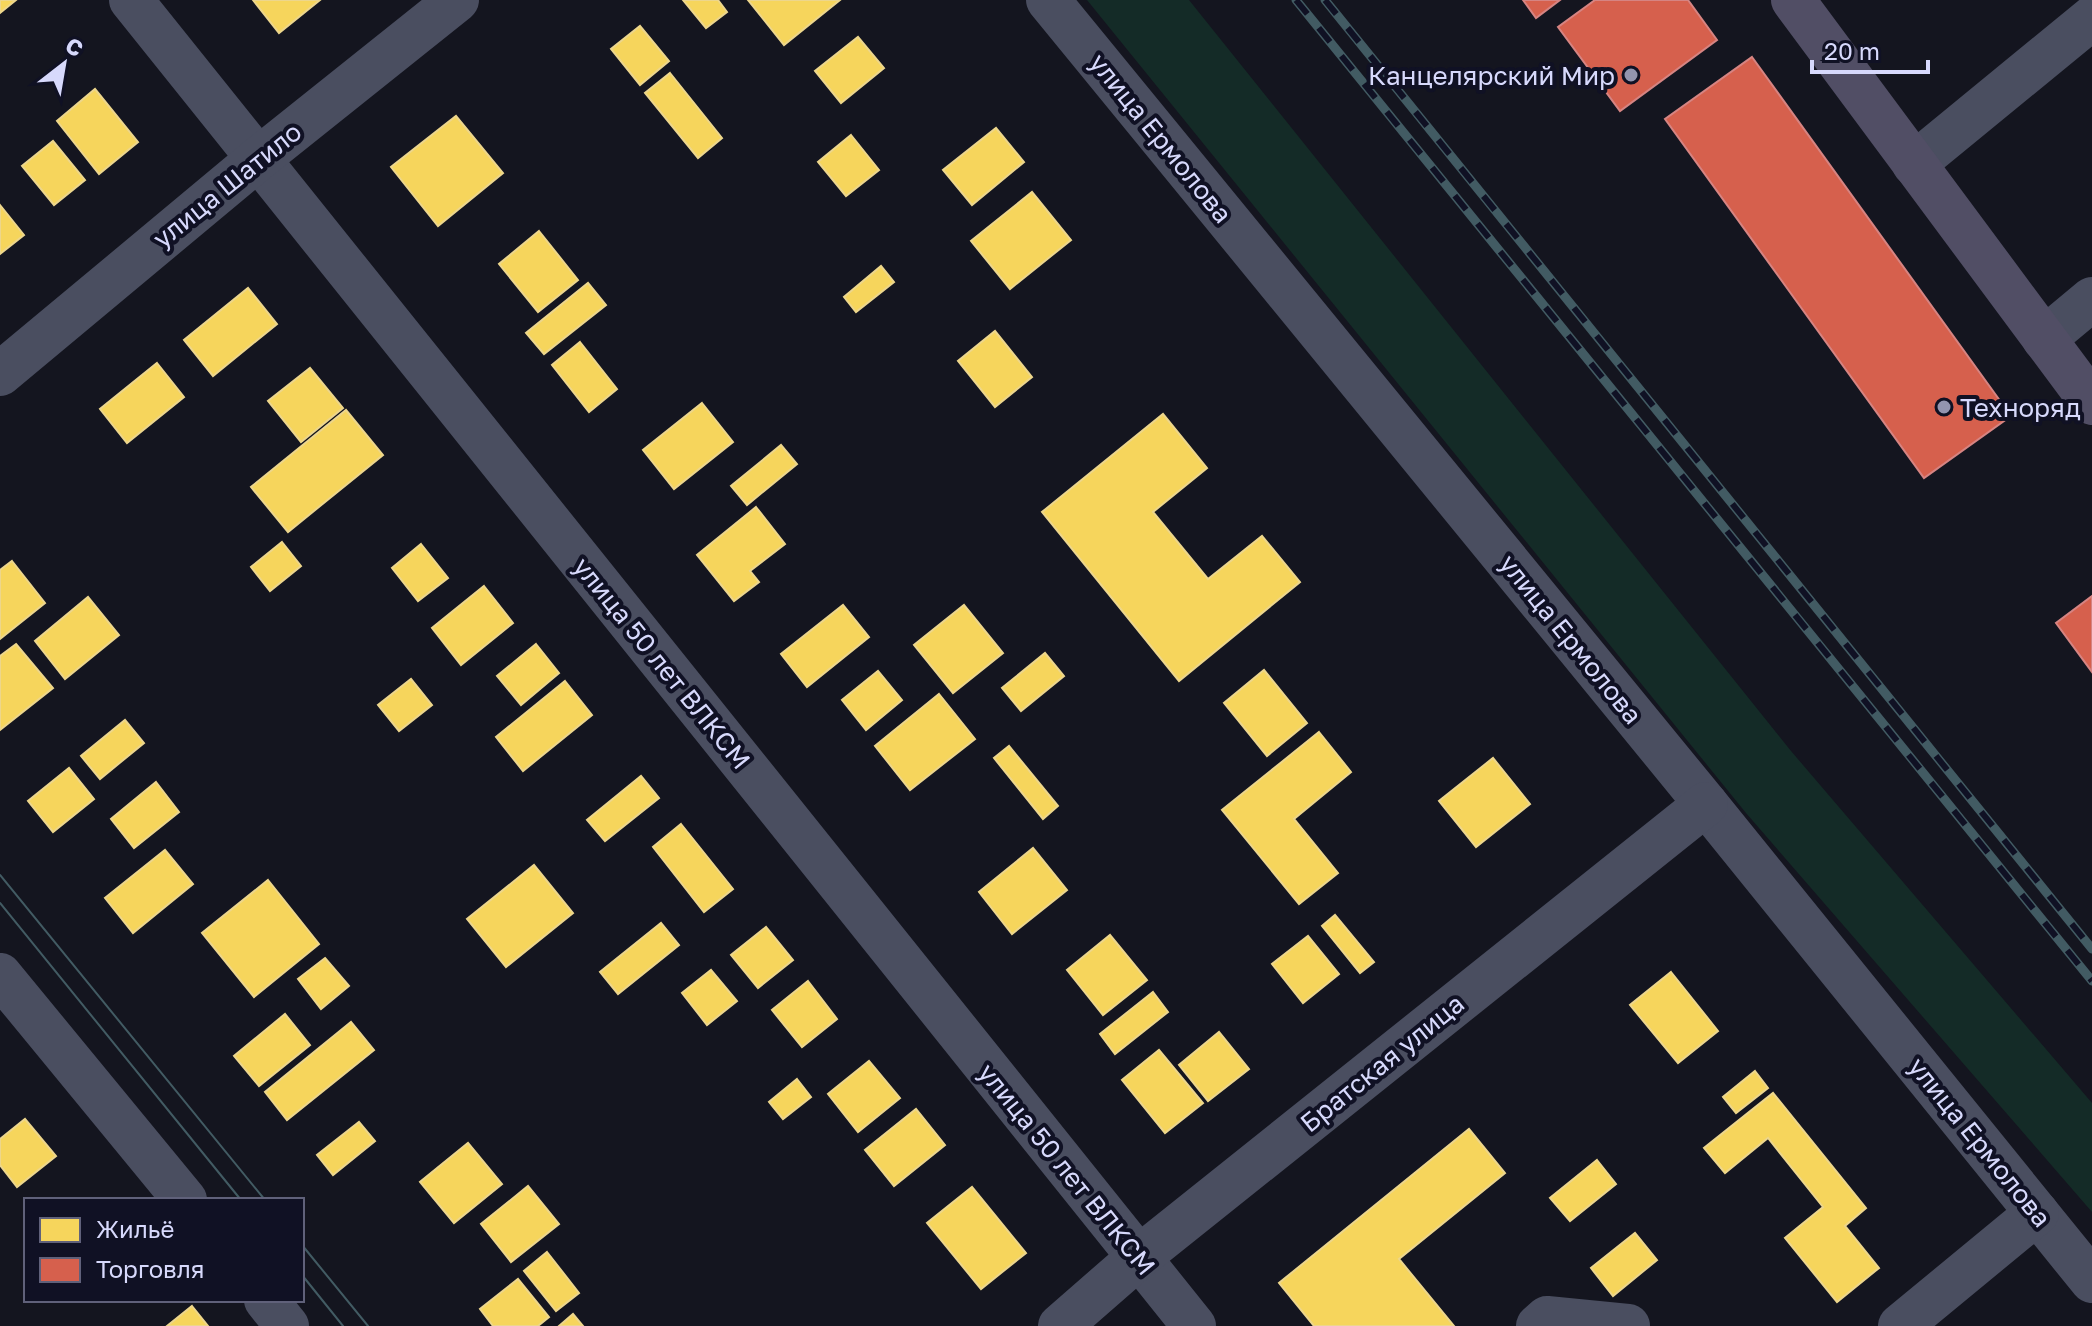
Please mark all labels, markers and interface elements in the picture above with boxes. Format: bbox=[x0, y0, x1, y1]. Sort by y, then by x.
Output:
north arrow bbox=[24, 24, 104, 104]
scale bar bbox=[1812, 24, 1928, 74]
text: С bbox=[61, 31, 88, 62]
text: 20 m bbox=[1824, 36, 1880, 65]
street label: улица Ермолова bbox=[1083, 47, 1239, 229]
place label: Канцелярский Мир bbox=[1368, 60, 1615, 91]
marker: Канцелярский Мир bbox=[1622, 66, 1640, 84]
street label: улица Шатило bbox=[147, 116, 307, 254]
place label: Техноряд bbox=[1960, 392, 2081, 423]
marker: Техноряд bbox=[1935, 398, 1953, 416]
street label: улица Ермолова bbox=[1493, 548, 1649, 730]
street label: улица 50 лет ВЛКСМ bbox=[567, 551, 757, 775]
street label: Братская улица bbox=[1294, 988, 1470, 1138]
street label: улица Ермолова bbox=[1902, 1051, 2058, 1233]
street label: улица 50 лет ВЛКСМ bbox=[972, 1057, 1162, 1281]
legend bbox=[24, 1198, 304, 1302]
text: Жильё bbox=[96, 1214, 174, 1243]
text: Торговля bbox=[96, 1254, 204, 1283]

